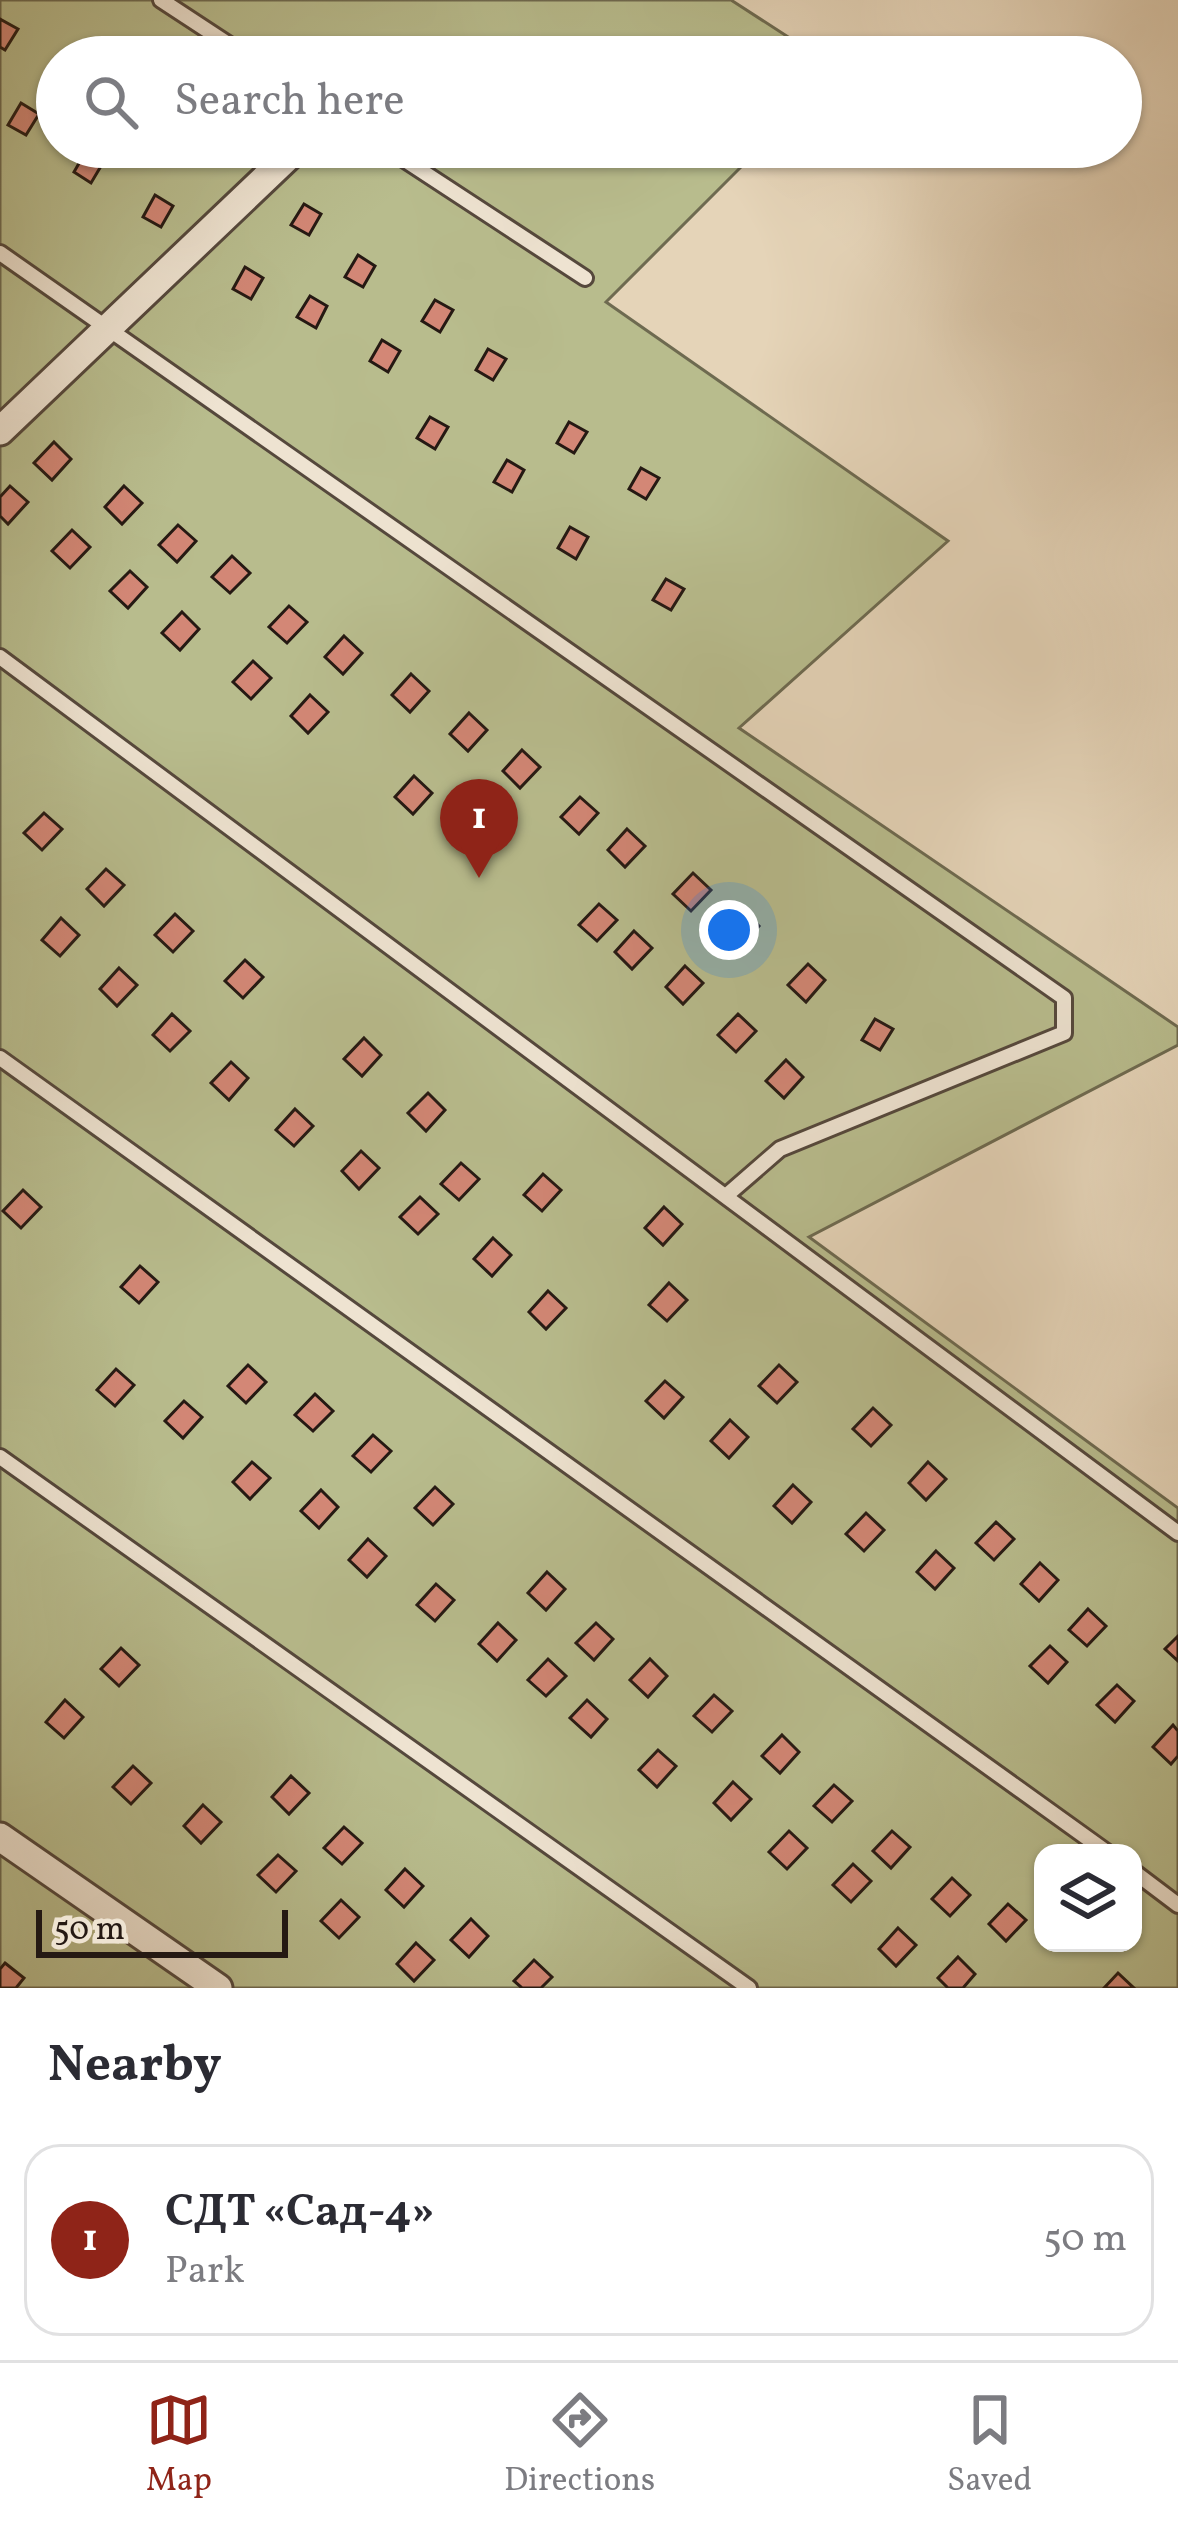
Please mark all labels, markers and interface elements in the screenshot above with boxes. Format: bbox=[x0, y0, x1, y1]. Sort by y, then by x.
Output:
search box bbox=[36, 36, 1142, 168]
icon: search bbox=[78, 69, 144, 135]
text: Search here bbox=[174, 71, 405, 134]
pin: 1 bbox=[440, 779, 518, 878]
your location bbox=[699, 900, 759, 960]
map controls bbox=[1034, 1844, 1142, 1952]
button: layers bbox=[1034, 1844, 1142, 1952]
scale bar bbox=[36, 1904, 288, 1957]
text: 50 m bbox=[54, 1908, 125, 1954]
text: Nearby bbox=[48, 2031, 222, 2102]
text: СДТ «Сад-4» bbox=[165, 2182, 435, 2245]
text: 1 bbox=[82, 2213, 98, 2267]
text: 50 m bbox=[1043, 2213, 1127, 2267]
text: Park bbox=[165, 2245, 245, 2299]
tab: Map bbox=[146, 2387, 212, 2505]
tab: Directions bbox=[504, 2387, 655, 2505]
tab: Saved bbox=[947, 2387, 1032, 2505]

